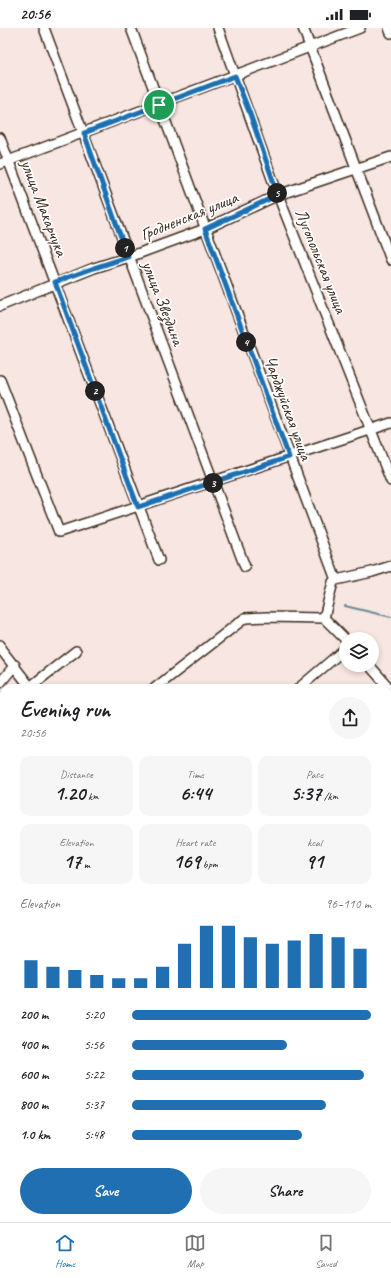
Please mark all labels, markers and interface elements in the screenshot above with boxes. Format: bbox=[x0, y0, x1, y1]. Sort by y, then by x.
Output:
text: 20:56 bbox=[20, 5, 50, 24]
pin bbox=[142, 88, 176, 122]
icon: arrive bbox=[148, 94, 170, 116]
street label: улица Макарчука bbox=[16, 156, 73, 261]
pin: 5 bbox=[267, 183, 287, 203]
street label: Гродненская улица bbox=[137, 186, 242, 245]
text: 5 bbox=[275, 186, 279, 200]
street label: Лугопольская улица bbox=[291, 206, 352, 317]
pin: 1 bbox=[115, 238, 135, 258]
text: 1 bbox=[123, 241, 127, 255]
street label: улица Звездина bbox=[136, 257, 189, 350]
pin: 4 bbox=[236, 332, 256, 352]
text: 4 bbox=[244, 335, 248, 349]
street label: Чарджуйская улица bbox=[259, 353, 317, 464]
pin: 2 bbox=[85, 381, 105, 401]
text: 2 bbox=[93, 384, 97, 398]
pin: 3 bbox=[203, 473, 223, 493]
text: 3 bbox=[211, 476, 215, 490]
map controls bbox=[339, 632, 379, 672]
button: layers bbox=[339, 632, 379, 672]
text: Evening run bbox=[20, 696, 110, 724]
button: share bbox=[329, 697, 371, 739]
text: 20:56 bbox=[20, 725, 46, 741]
text: Distance bbox=[60, 767, 93, 781]
text: Time bbox=[187, 767, 204, 781]
text: Pace bbox=[306, 767, 323, 781]
text: 1.20 bbox=[54, 781, 85, 806]
text: 6:44 bbox=[180, 781, 211, 806]
text: 5:37 bbox=[291, 781, 321, 806]
text: km bbox=[85, 789, 99, 803]
text: /km bbox=[321, 789, 338, 803]
text: Elevation bbox=[60, 835, 93, 849]
text: Heart rate bbox=[175, 835, 216, 849]
text: kcal bbox=[307, 835, 322, 849]
text: 17 bbox=[63, 849, 81, 874]
text: 169 bbox=[173, 849, 200, 874]
text: 91 bbox=[306, 849, 323, 874]
text: m bbox=[81, 857, 90, 871]
text: bpm bbox=[200, 857, 218, 871]
text: Elevation bbox=[20, 896, 60, 912]
text: 96–110 m bbox=[326, 896, 371, 912]
text: 200 m bbox=[20, 1007, 48, 1023]
text: 5:20 bbox=[84, 1007, 104, 1023]
text: 400 m bbox=[20, 1037, 48, 1053]
text: 5:56 bbox=[84, 1037, 104, 1053]
text: 600 m bbox=[20, 1067, 48, 1083]
text: 5:22 bbox=[84, 1067, 104, 1083]
text: 800 m bbox=[20, 1097, 48, 1113]
text: 5:37 bbox=[84, 1097, 104, 1113]
text: 1.0 km bbox=[20, 1127, 50, 1143]
text: 5:48 bbox=[84, 1127, 104, 1143]
button: Save bbox=[20, 1168, 192, 1214]
button: Share bbox=[200, 1168, 371, 1214]
tab: Home bbox=[54, 1232, 76, 1270]
tab: Map bbox=[184, 1232, 206, 1270]
tab: Saved bbox=[315, 1232, 337, 1270]

